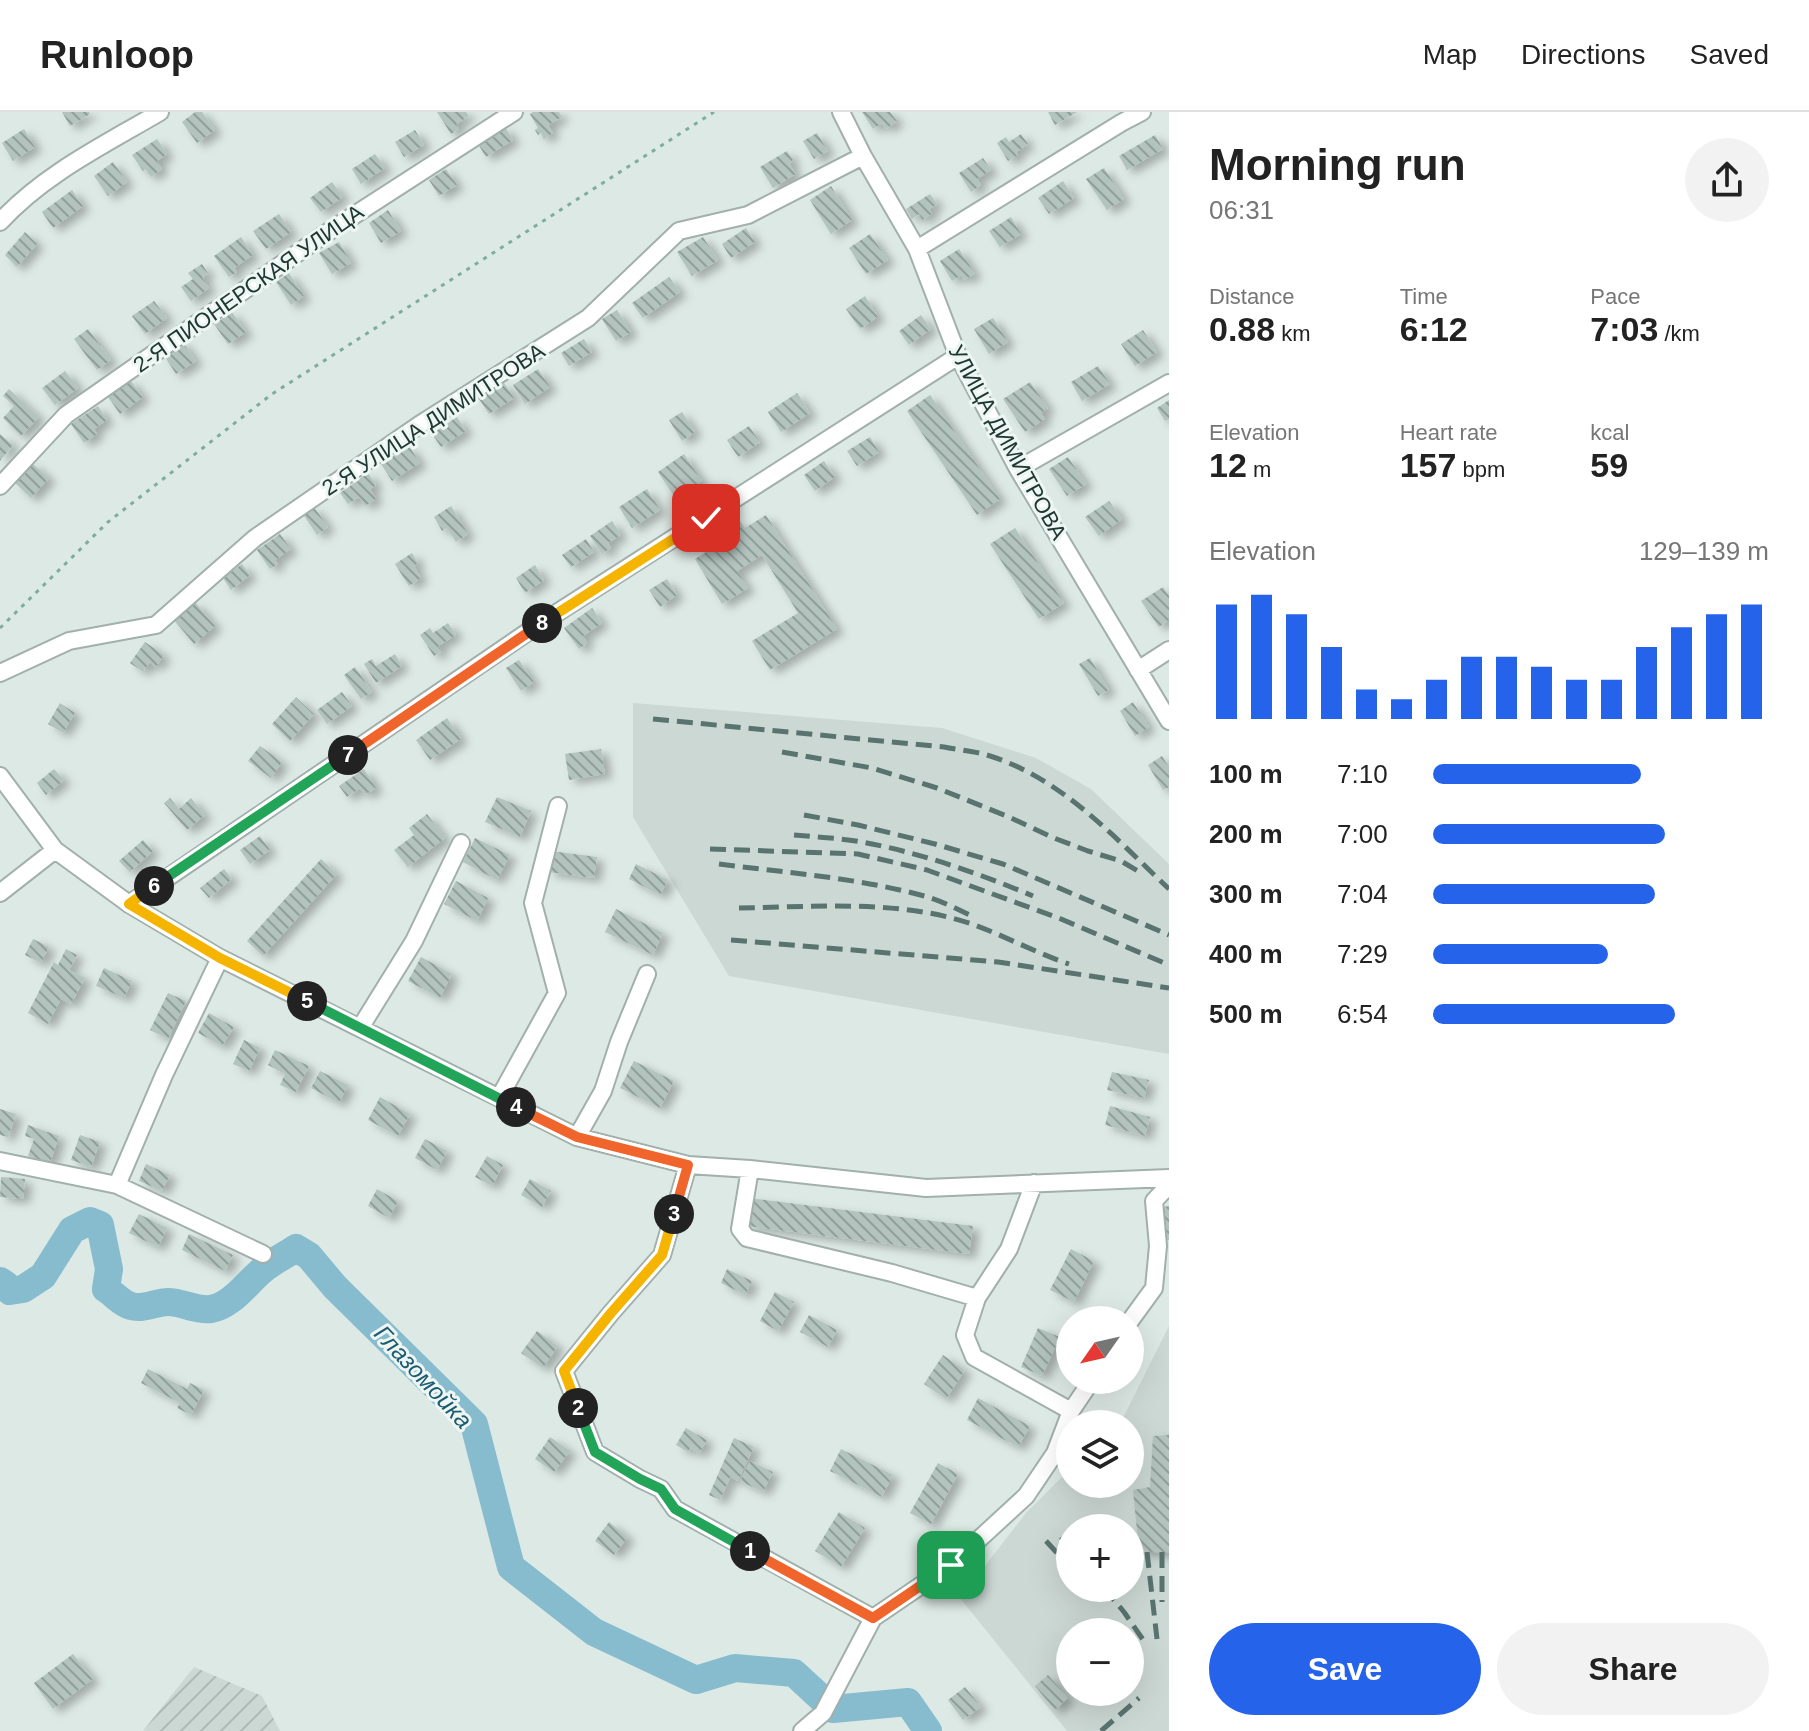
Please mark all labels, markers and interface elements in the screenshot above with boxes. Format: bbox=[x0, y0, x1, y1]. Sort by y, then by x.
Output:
text: Runloop bbox=[40, 34, 194, 76]
text: Map bbox=[1423, 39, 1477, 70]
text: Directions bbox=[1521, 39, 1646, 70]
text: Saved bbox=[1690, 39, 1769, 70]
button: share bbox=[1685, 138, 1769, 222]
text: Morning run bbox=[1209, 140, 1466, 189]
text: 06:31 bbox=[1209, 195, 1274, 225]
street label: 2-Я ПИОНЕРСКАЯ УЛИЦА bbox=[128, 199, 368, 378]
text: Distance bbox=[1209, 284, 1295, 309]
text: Time bbox=[1400, 284, 1448, 309]
text: Pace bbox=[1590, 284, 1640, 309]
text: 0.88 bbox=[1209, 310, 1275, 348]
text: 6:12 bbox=[1400, 310, 1468, 348]
text: 7:03 bbox=[1590, 310, 1658, 348]
text: km bbox=[1275, 321, 1311, 346]
text: /km bbox=[1658, 321, 1700, 346]
street label: 2-Я УЛИЦА ДИМИТРОВА bbox=[317, 338, 550, 501]
street label: УЛИЦА ДИМИТРОВА bbox=[944, 341, 1072, 544]
text: Elevation bbox=[1209, 420, 1300, 445]
text: Heart rate bbox=[1400, 420, 1497, 445]
text: kcal bbox=[1590, 420, 1629, 445]
text: 12 bbox=[1209, 446, 1247, 484]
text: 157 bbox=[1400, 446, 1456, 484]
text: 59 bbox=[1590, 446, 1628, 484]
text: m bbox=[1247, 457, 1271, 482]
text: bpm bbox=[1456, 457, 1505, 482]
pin bbox=[672, 484, 740, 552]
icon: check bbox=[684, 496, 728, 540]
text: Elevation bbox=[1209, 536, 1316, 566]
text: 129–139 m bbox=[1639, 536, 1769, 566]
pin: 8 bbox=[522, 603, 562, 643]
text: 8 bbox=[536, 610, 548, 635]
pin: 7 bbox=[328, 735, 368, 775]
text: 7 bbox=[342, 742, 354, 767]
text: 100 m bbox=[1209, 759, 1283, 789]
text: 7:10 bbox=[1337, 759, 1388, 789]
text: 200 m bbox=[1209, 819, 1283, 849]
text: 7:00 bbox=[1337, 819, 1388, 849]
pin: 6 bbox=[134, 866, 174, 906]
text: 6 bbox=[148, 873, 160, 898]
text: 300 m bbox=[1209, 879, 1283, 909]
text: 7:04 bbox=[1337, 879, 1388, 909]
text: 400 m bbox=[1209, 939, 1283, 969]
text: 7:29 bbox=[1337, 939, 1388, 969]
pin: 5 bbox=[287, 981, 327, 1021]
text: 5 bbox=[301, 988, 313, 1013]
text: 500 m bbox=[1209, 999, 1283, 1029]
text: 6:54 bbox=[1337, 999, 1388, 1029]
pin: 4 bbox=[496, 1087, 536, 1127]
text: 4 bbox=[510, 1094, 522, 1119]
pin: 3 bbox=[654, 1194, 694, 1234]
text: 3 bbox=[668, 1201, 680, 1226]
north arrow bbox=[1056, 1306, 1144, 1394]
map controls bbox=[1056, 1306, 1144, 1706]
water label: Глазомойка bbox=[369, 1320, 478, 1434]
pin: 2 bbox=[558, 1388, 598, 1428]
text: 2 bbox=[572, 1395, 584, 1420]
button: layers bbox=[1056, 1410, 1144, 1498]
button: + bbox=[1056, 1514, 1144, 1602]
pin: 1 bbox=[730, 1531, 770, 1571]
pin bbox=[917, 1531, 985, 1599]
text: 1 bbox=[744, 1538, 756, 1563]
icon: arrive bbox=[929, 1543, 973, 1587]
button: − bbox=[1056, 1618, 1144, 1706]
button: Save bbox=[1209, 1623, 1481, 1715]
button: Share bbox=[1497, 1623, 1769, 1715]

